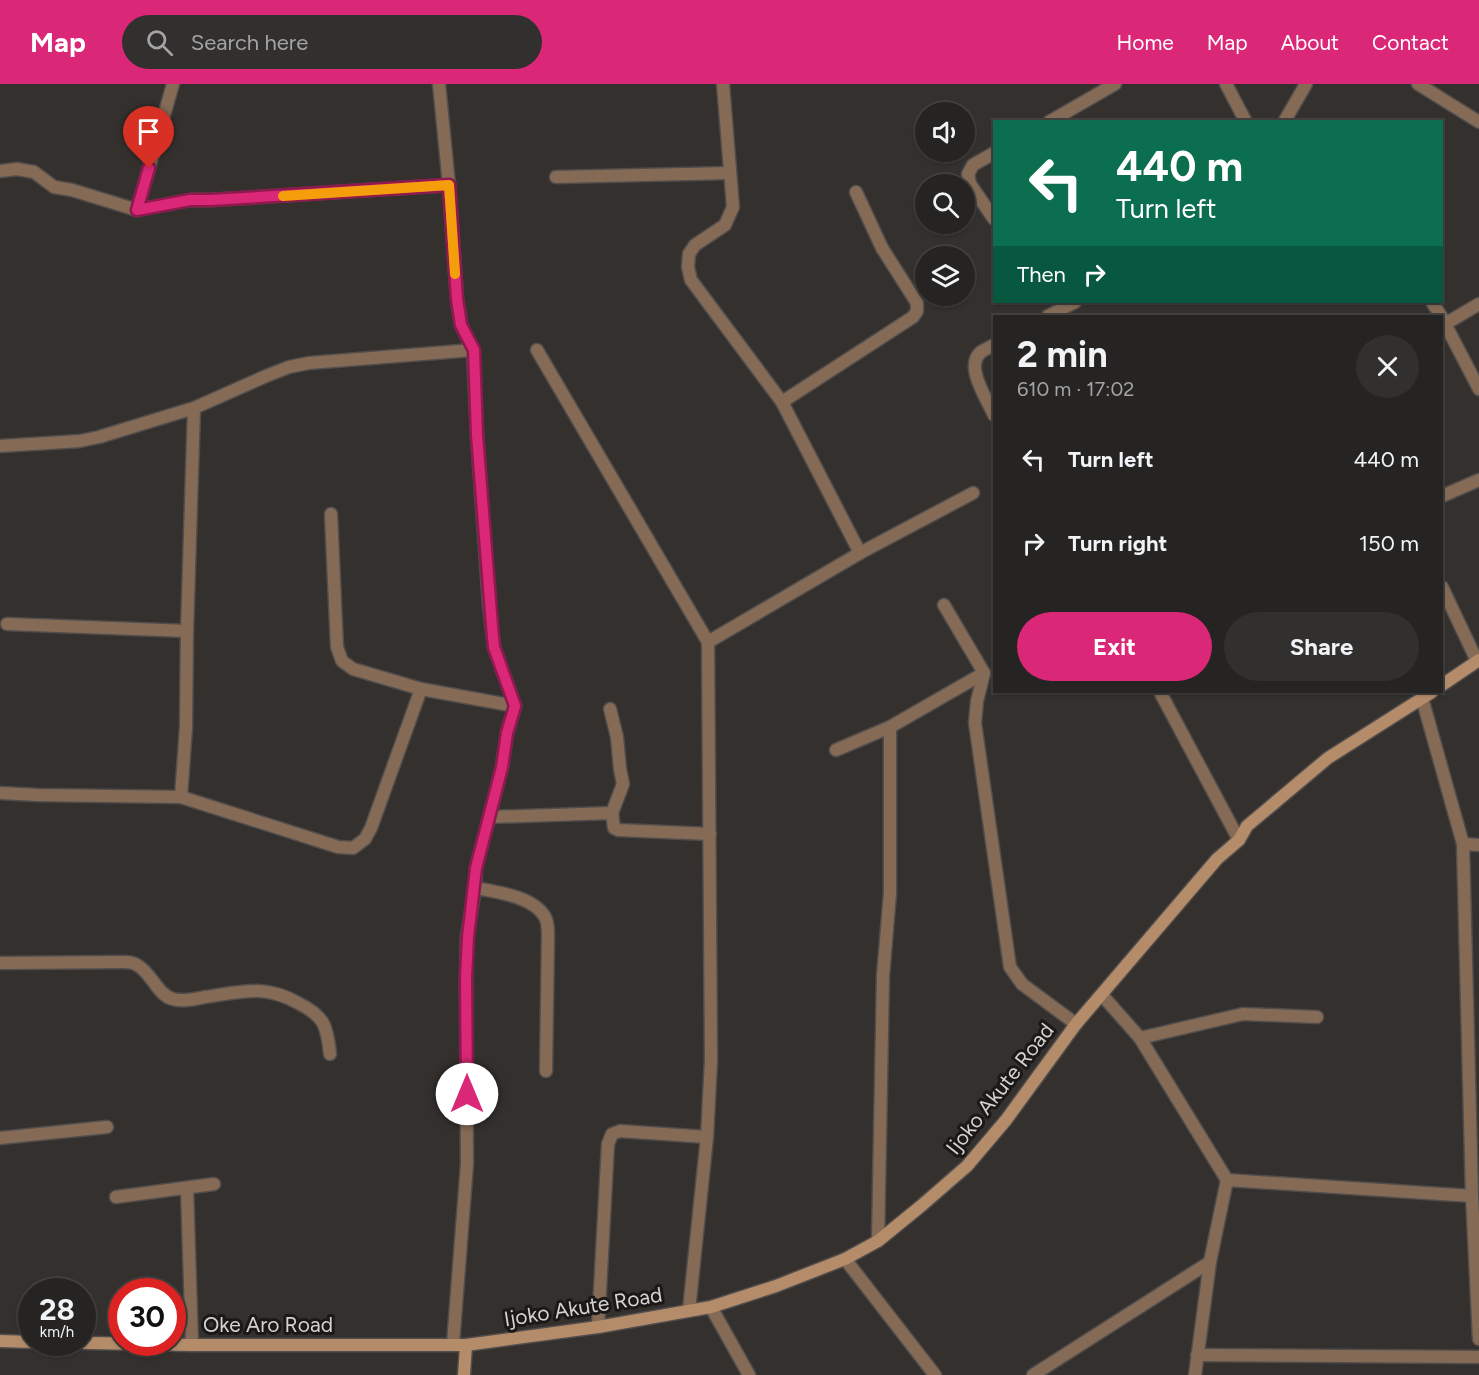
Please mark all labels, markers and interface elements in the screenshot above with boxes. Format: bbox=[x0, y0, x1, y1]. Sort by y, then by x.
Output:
search box bbox=[122, 15, 542, 69]
text: Map bbox=[30, 25, 86, 59]
icon: search bbox=[143, 26, 176, 59]
text: Search here bbox=[191, 29, 308, 56]
text: Home bbox=[1117, 30, 1174, 55]
text: Map bbox=[1207, 30, 1248, 55]
text: About bbox=[1281, 30, 1339, 55]
text: Contact bbox=[1372, 30, 1449, 55]
map controls bbox=[915, 102, 975, 306]
button: sound bbox=[915, 102, 975, 162]
pin bbox=[123, 106, 174, 168]
icon: arrive bbox=[132, 115, 165, 148]
text: 440 m bbox=[1116, 141, 1243, 192]
icon: left bbox=[1017, 144, 1095, 222]
button: search bbox=[915, 174, 975, 234]
text: Turn left bbox=[1116, 192, 1216, 225]
button: layers bbox=[915, 246, 975, 306]
icon: right bbox=[1078, 258, 1111, 291]
text: Then bbox=[1017, 261, 1066, 288]
text: 2 min bbox=[1017, 333, 1108, 376]
button: close bbox=[1356, 335, 1419, 398]
text: 610 m · 17:02 bbox=[1017, 377, 1134, 401]
icon: left bbox=[1017, 443, 1050, 476]
text: Turn left bbox=[1068, 446, 1154, 473]
text: 440 m bbox=[1353, 446, 1419, 473]
icon: right bbox=[1017, 527, 1050, 560]
text: Turn right bbox=[1068, 530, 1167, 557]
text: 150 m bbox=[1359, 530, 1419, 557]
button: Exit bbox=[1017, 612, 1212, 681]
button: Share bbox=[1224, 612, 1419, 681]
street label: Ijoko Akute Road bbox=[941, 1018, 1059, 1159]
position arrow bbox=[435, 1062, 499, 1126]
speed limit sign: 30 bbox=[108, 1278, 186, 1356]
street label: Ijoko Akute Road bbox=[502, 1282, 664, 1331]
text: 28 bbox=[39, 1291, 75, 1328]
street label: Oke Aro Road bbox=[203, 1312, 333, 1337]
text: km/h bbox=[40, 1323, 74, 1341]

